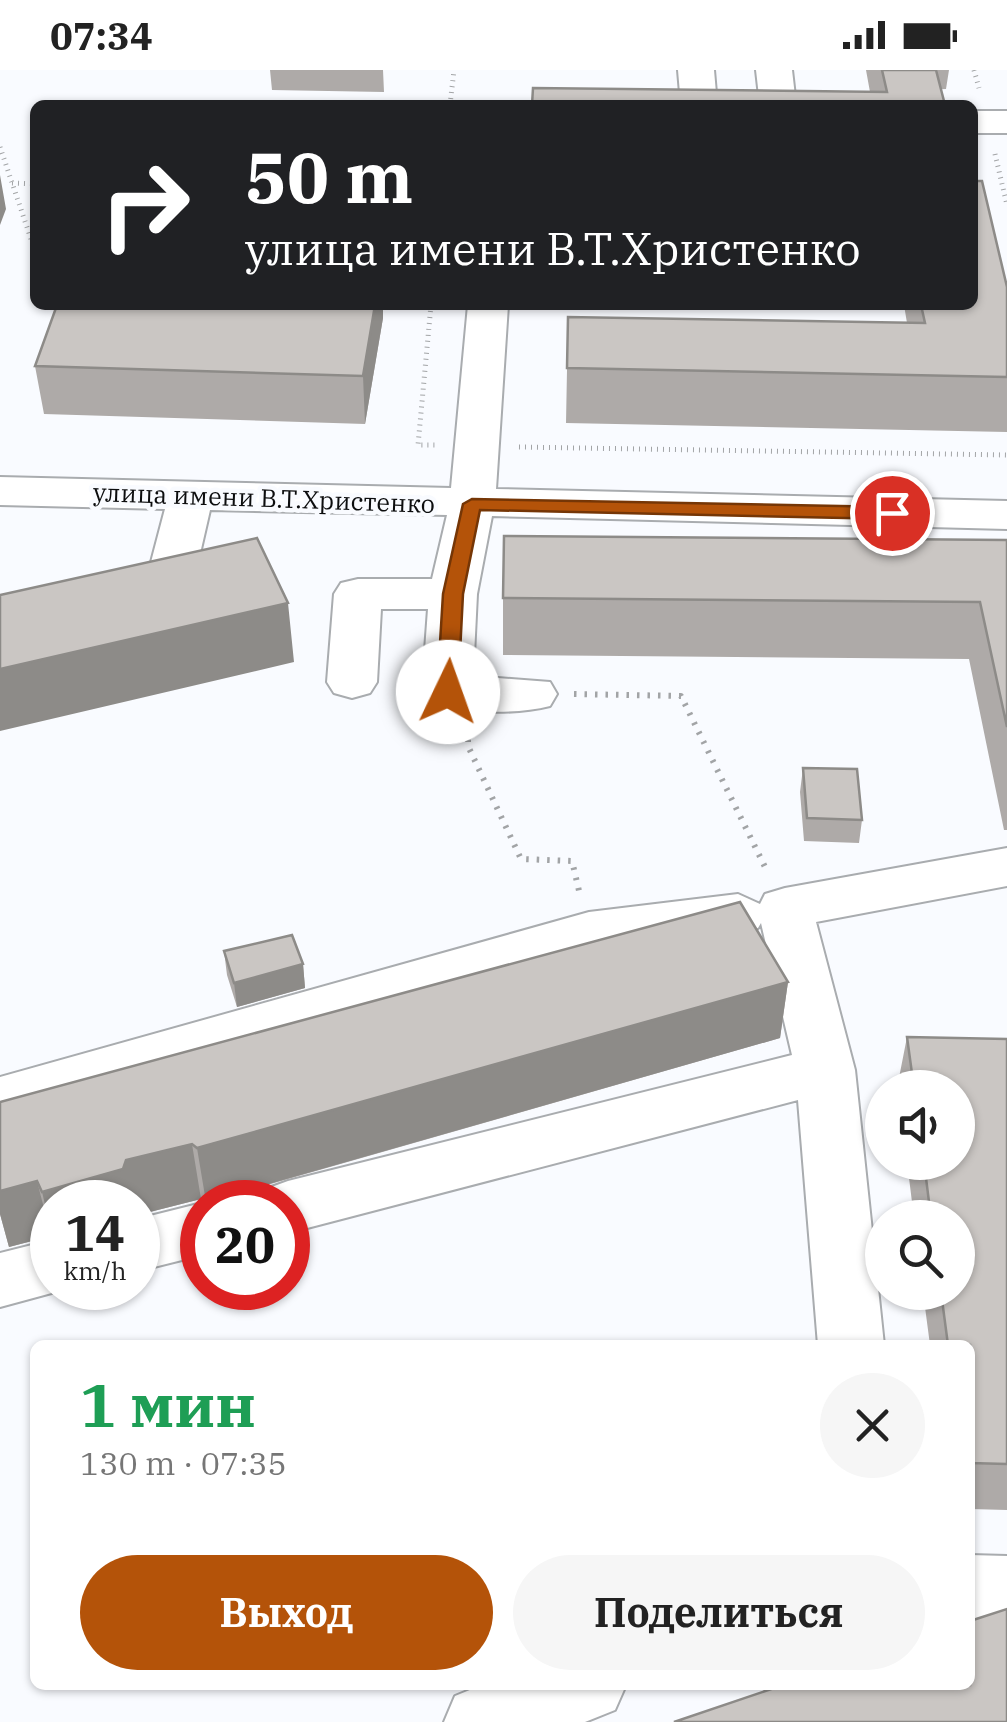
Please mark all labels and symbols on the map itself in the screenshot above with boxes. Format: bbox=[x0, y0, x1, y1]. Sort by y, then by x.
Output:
pin bbox=[850, 471, 935, 556]
street label: улица имени В.Т.Христенко bbox=[93, 475, 435, 520]
position arrow bbox=[396, 640, 500, 744]
speed limit sign: 20 bbox=[180, 1180, 310, 1310]

